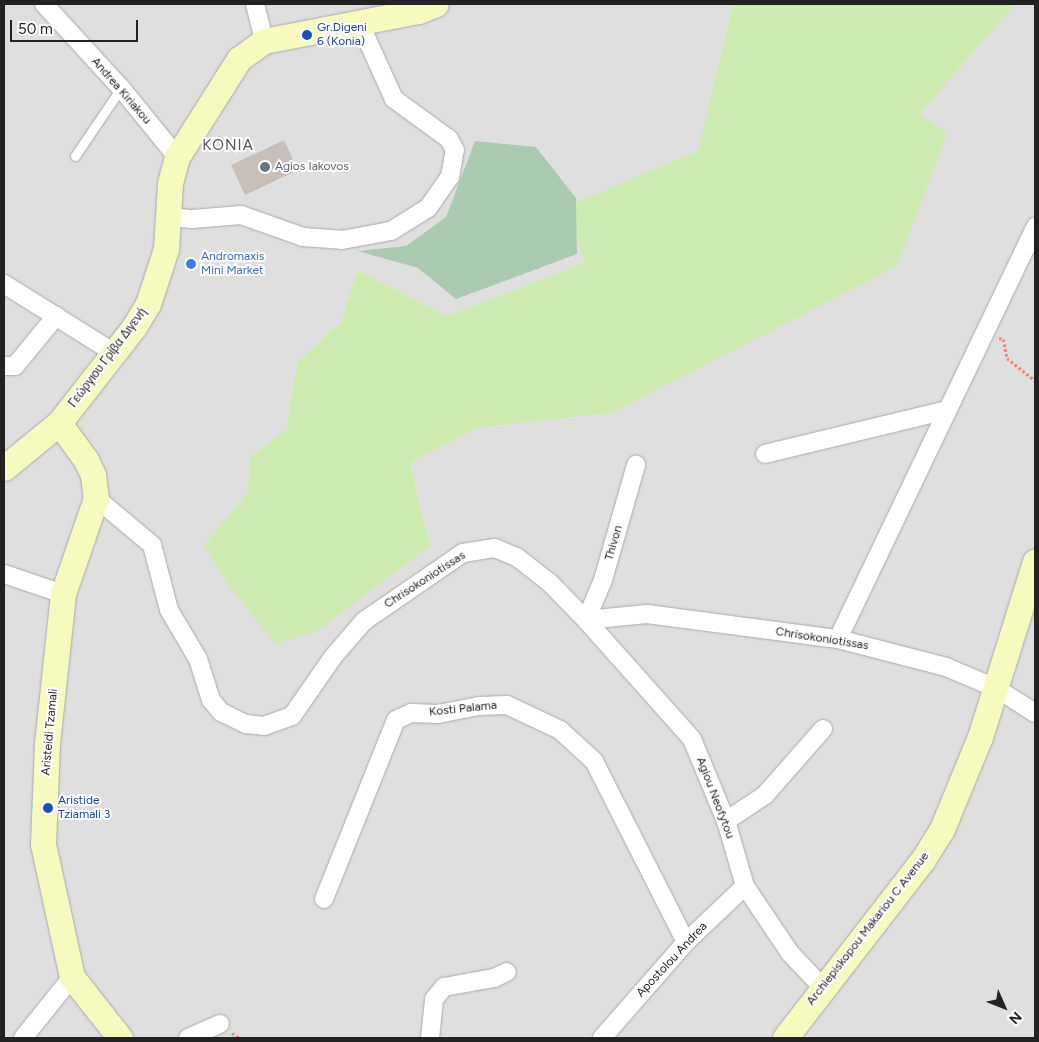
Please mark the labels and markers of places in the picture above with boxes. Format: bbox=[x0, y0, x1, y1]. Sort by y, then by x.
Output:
place label: Gr.Digeni 6 (Konia) bbox=[317, 21, 367, 49]
marker: Gr.Digeni 6 (Konia) bbox=[301, 29, 313, 41]
place label: Agios Iakovos bbox=[275, 160, 349, 174]
marker: Agios Iakovos bbox=[259, 161, 271, 173]
place label: Andromaxis Mini Market bbox=[201, 250, 264, 278]
marker: Andromaxis Mini Market bbox=[185, 258, 197, 270]
place label: Aristide Tziamali 3 bbox=[58, 794, 110, 822]
marker: Aristide Tziamali 3 bbox=[42, 802, 54, 814]

